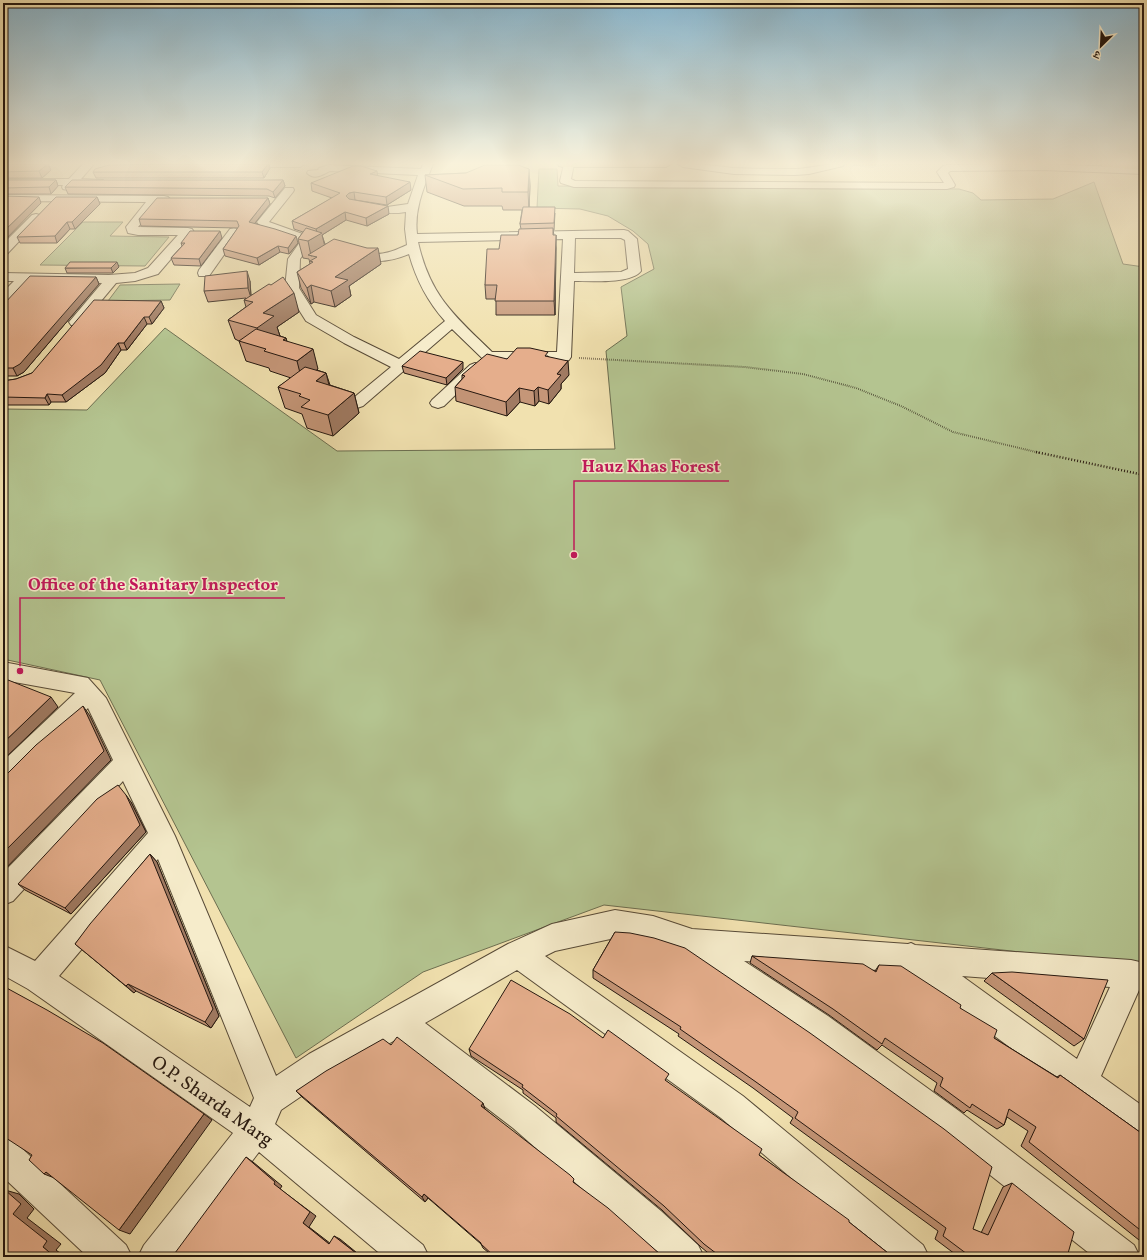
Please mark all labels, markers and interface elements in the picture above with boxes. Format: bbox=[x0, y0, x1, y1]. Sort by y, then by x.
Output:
north arrow bbox=[1081, 26, 1121, 66]
text: उ bbox=[1091, 45, 1104, 62]
callout: Hauz Khas Forest bbox=[574, 452, 729, 481]
text: Hauz Khas Forest bbox=[582, 456, 721, 479]
callout: Office of the Sanitary Inspector bbox=[20, 569, 285, 598]
text: Office of the Sanitary Inspector bbox=[28, 574, 278, 597]
street label: O.P. Sharda Marg bbox=[146, 1050, 278, 1153]

